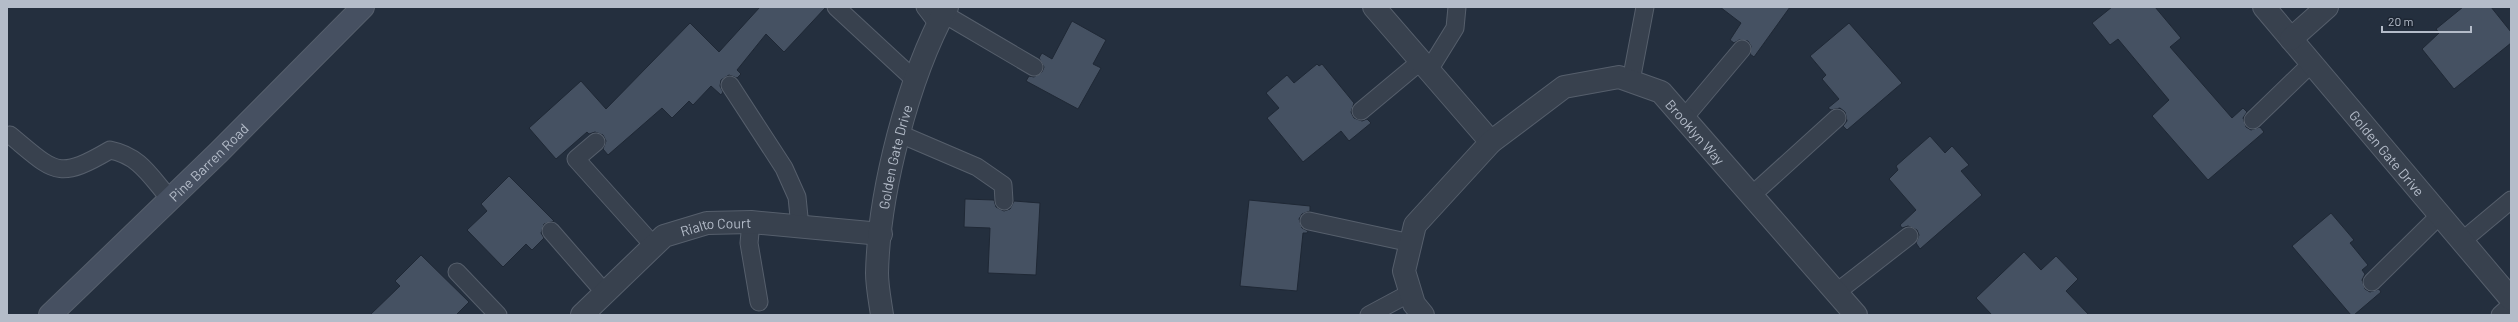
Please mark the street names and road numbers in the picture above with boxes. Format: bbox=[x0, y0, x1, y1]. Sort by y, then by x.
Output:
street label: Brooklyn Way bbox=[1662, 95, 1729, 168]
street label: Golden Gate Drive bbox=[875, 102, 915, 210]
street label: Golden Gate Drive bbox=[2346, 107, 2428, 199]
street label: Pine Barren Road bbox=[165, 119, 251, 205]
street label: Rialto Court bbox=[678, 213, 751, 239]

